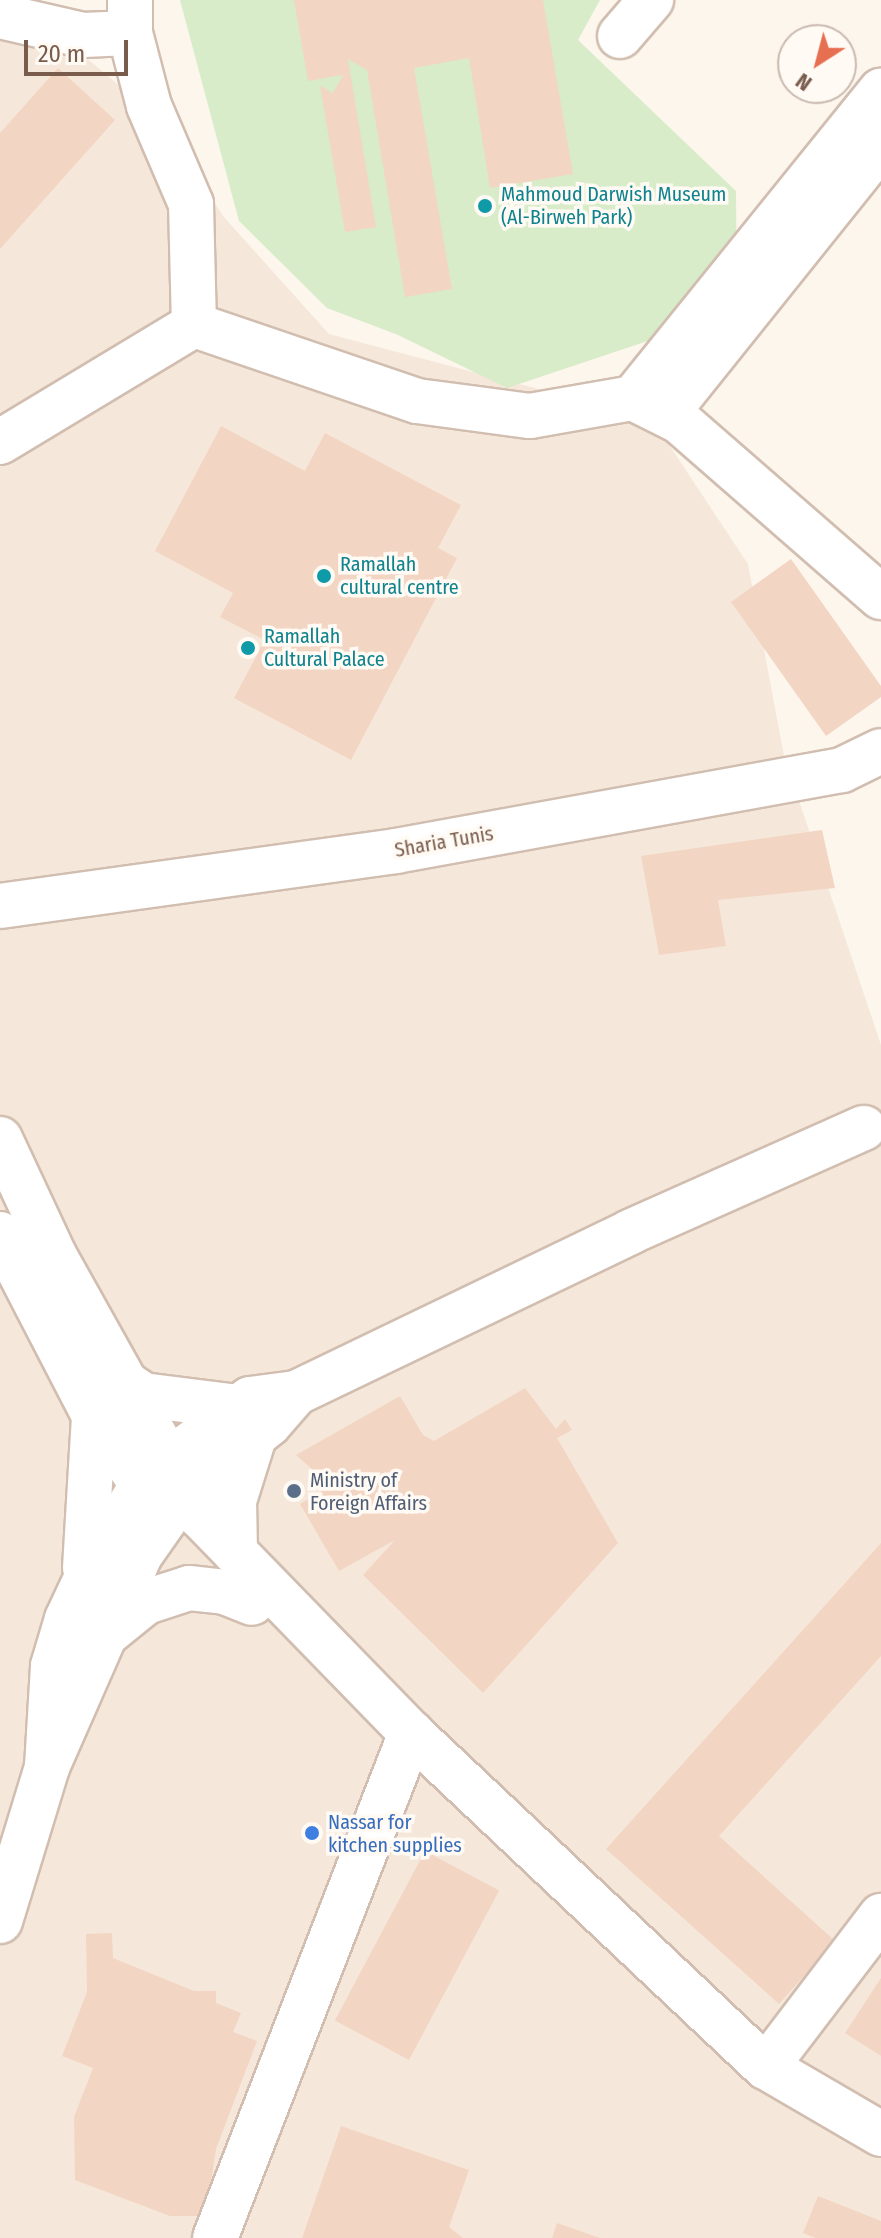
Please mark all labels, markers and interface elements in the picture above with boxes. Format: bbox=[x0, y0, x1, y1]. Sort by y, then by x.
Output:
scale bar bbox=[28, 24, 132, 74]
north arrow bbox=[777, 24, 857, 104]
text: 20 m bbox=[38, 40, 85, 68]
text: N bbox=[791, 67, 817, 97]
place label: Mahmoud Darwish Museum (Al-Birweh Park) bbox=[501, 182, 726, 229]
marker: Mahmoud Darwish Museum (Al-Birweh Park) bbox=[476, 197, 494, 215]
place label: Ramallah cultural centre bbox=[340, 552, 459, 599]
marker: Ramallah cultural centre bbox=[315, 567, 333, 585]
place label: Ramallah Cultural Palace bbox=[264, 624, 385, 671]
marker: Ramallah Cultural Palace bbox=[239, 639, 257, 657]
street label: Sharia Tunis bbox=[393, 822, 495, 862]
place label: Ministry of Foreign Affairs bbox=[310, 1468, 427, 1515]
marker: Ministry of Foreign Affairs bbox=[285, 1482, 303, 1500]
place label: Nassar for kitchen supplies bbox=[328, 1810, 462, 1857]
marker: Nassar for kitchen supplies bbox=[303, 1824, 321, 1842]

